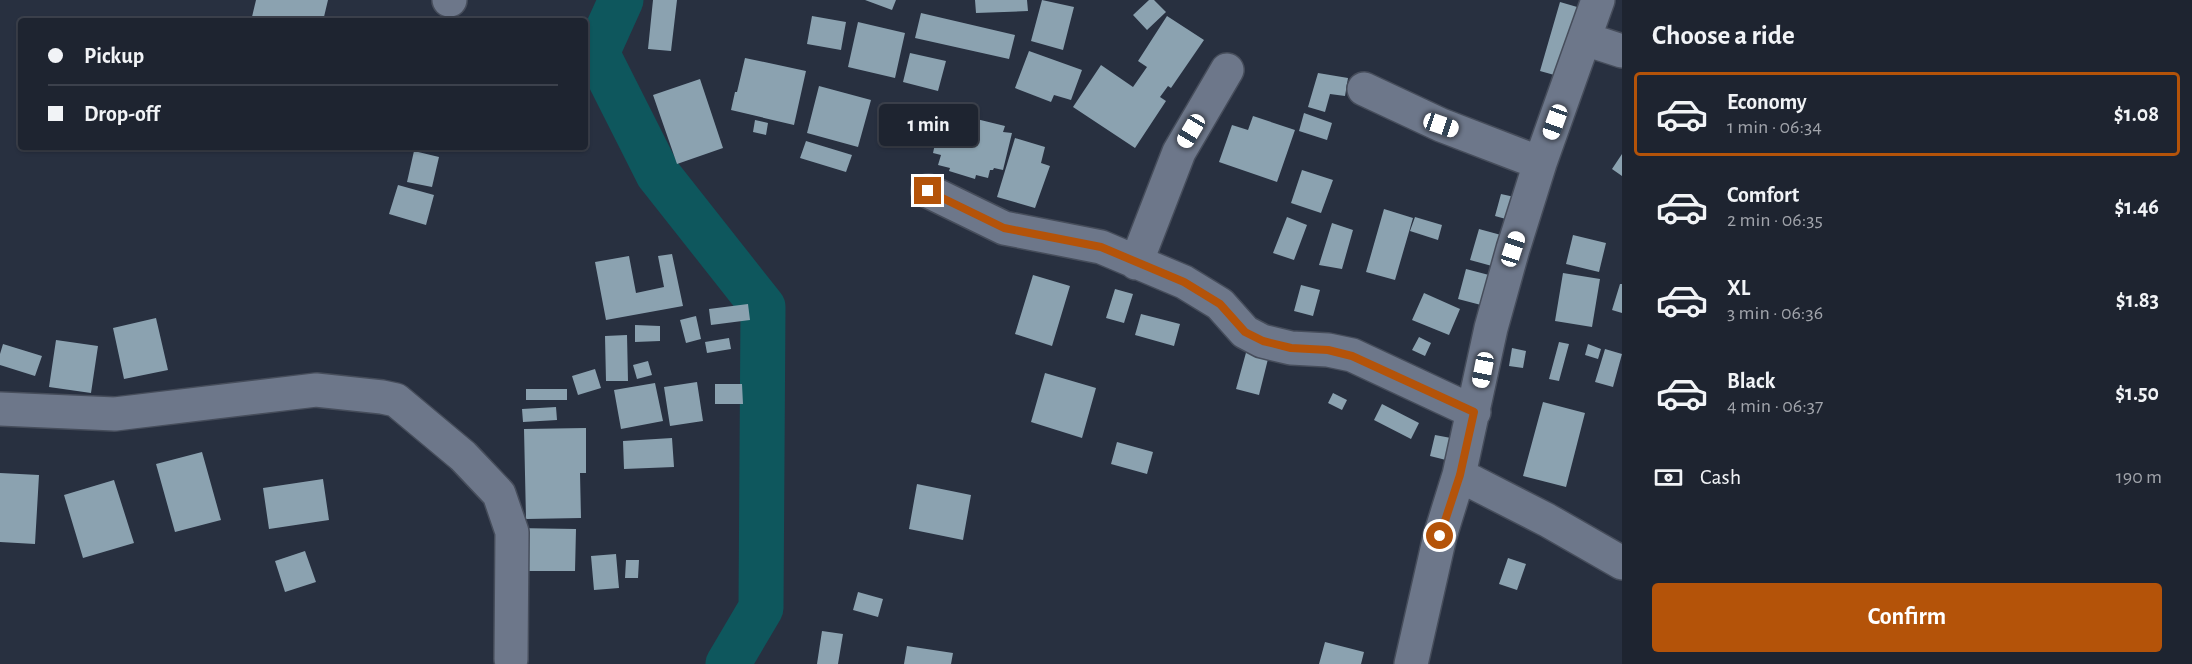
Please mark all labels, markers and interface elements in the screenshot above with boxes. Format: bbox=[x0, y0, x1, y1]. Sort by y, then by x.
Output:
text: Choose a ride bbox=[1652, 22, 1795, 49]
text: Pickup bbox=[84, 45, 144, 67]
icon: car bbox=[1655, 87, 1709, 141]
text: Economy bbox=[1727, 91, 1807, 113]
car bbox=[1540, 102, 1570, 142]
text: Drop-off bbox=[84, 103, 160, 125]
text: $1.08 bbox=[2114, 103, 2159, 125]
callout: 1 min bbox=[878, 104, 978, 146]
car bbox=[1174, 111, 1208, 151]
car bbox=[1421, 111, 1461, 139]
text: 1 min bbox=[907, 115, 950, 135]
text: 1 min · 06:34 bbox=[1727, 117, 1822, 137]
route end bbox=[914, 177, 941, 204]
icon: car bbox=[1655, 180, 1709, 234]
text: Comfort bbox=[1727, 184, 1799, 206]
text: $1.46 bbox=[2114, 196, 2159, 218]
text: 2 min · 06:35 bbox=[1727, 210, 1823, 230]
car bbox=[1499, 229, 1527, 269]
icon: car bbox=[1655, 273, 1709, 327]
text: XL bbox=[1727, 277, 1750, 299]
text: $1.83 bbox=[2116, 289, 2159, 311]
text: 3 min · 06:36 bbox=[1727, 303, 1823, 323]
car bbox=[1471, 351, 1495, 389]
icon: car bbox=[1655, 366, 1709, 420]
text: Black bbox=[1727, 370, 1775, 392]
text: $1.50 bbox=[2115, 382, 2159, 404]
text: 4 min · 06:37 bbox=[1727, 396, 1823, 416]
icon: cash bbox=[1652, 461, 1685, 494]
text: Cash bbox=[1700, 466, 1741, 488]
text: 190 m bbox=[2116, 467, 2162, 487]
route start bbox=[1426, 522, 1453, 549]
button: Confirm bbox=[1652, 583, 2162, 652]

